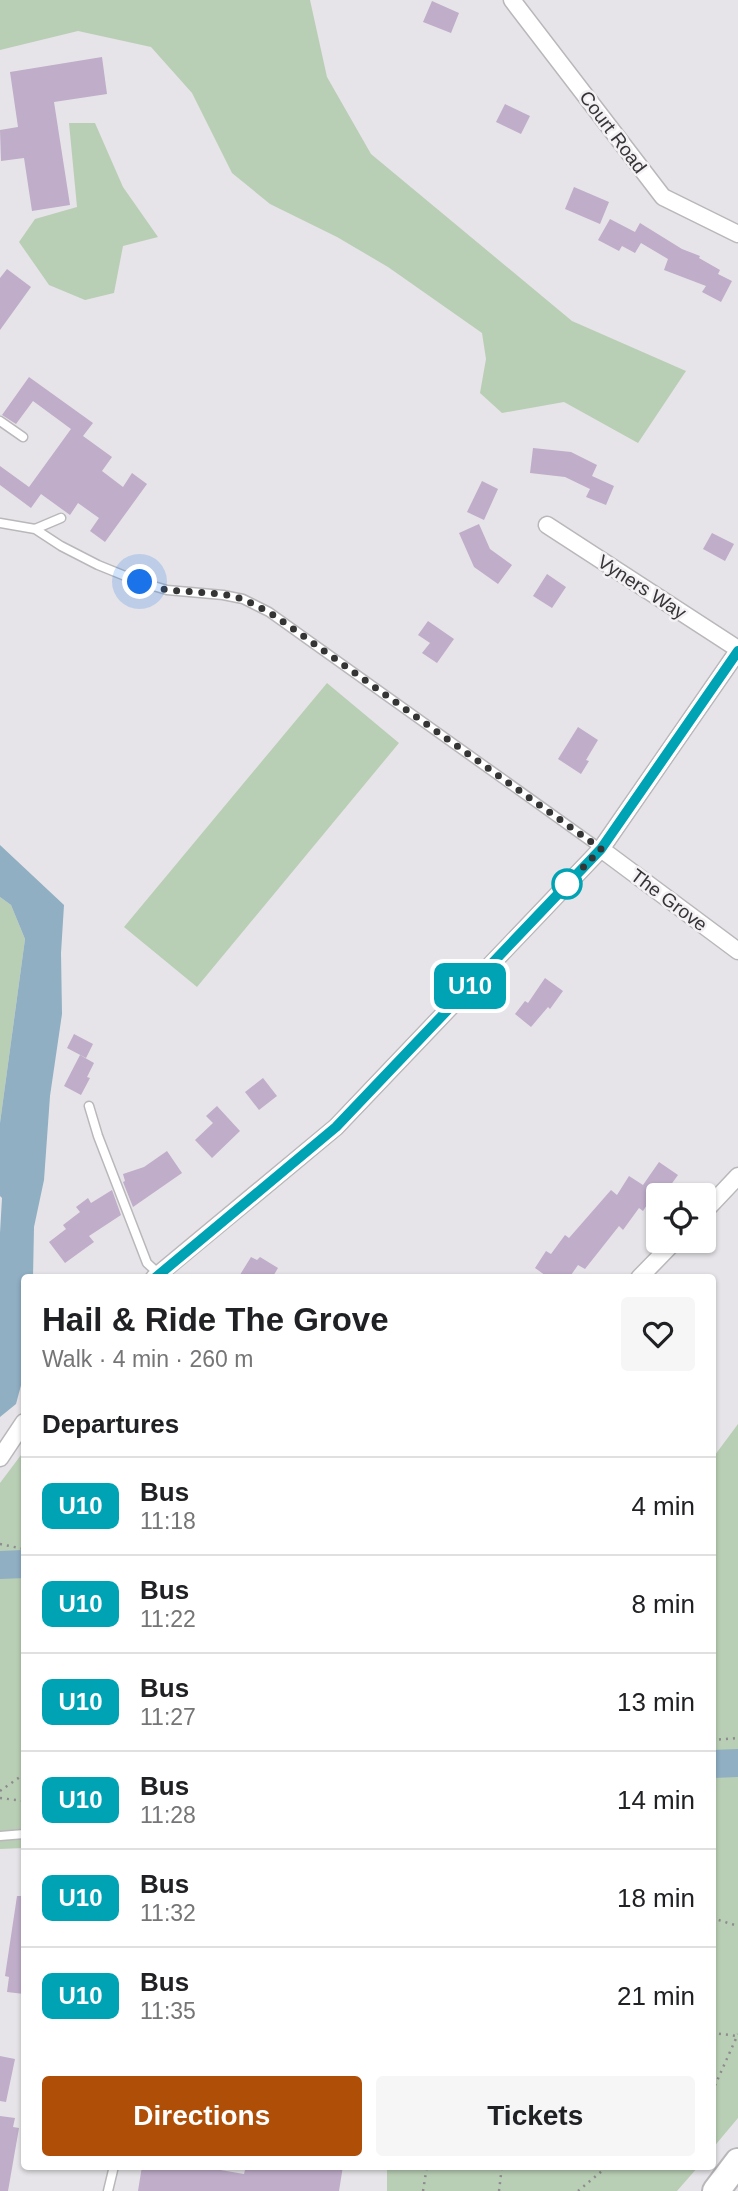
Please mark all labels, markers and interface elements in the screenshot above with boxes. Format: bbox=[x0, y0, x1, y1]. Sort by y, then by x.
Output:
street label: Court Road bbox=[575, 87, 651, 177]
street label: Vyners Way bbox=[594, 551, 690, 624]
your location bbox=[122, 564, 157, 599]
street label: The Grove bbox=[627, 865, 711, 935]
unlabelled marker bbox=[552, 869, 582, 899]
line badge: U10 bbox=[430, 963, 510, 1009]
text: U10 bbox=[448, 972, 492, 999]
map controls bbox=[646, 1183, 716, 1253]
button: locate bbox=[646, 1183, 716, 1253]
button: heart bbox=[621, 1297, 695, 1371]
text: Hail & Ride The Grove bbox=[42, 1301, 389, 1338]
text: Walk · 4 min · 260 m bbox=[42, 1346, 253, 1372]
text: Departures bbox=[42, 1409, 179, 1439]
text: Bus bbox=[140, 1477, 189, 1507]
text: 4 min bbox=[631, 1491, 695, 1521]
text: U10 bbox=[58, 1492, 103, 1519]
text: 11:18 bbox=[140, 1508, 196, 1534]
text: Bus bbox=[140, 1575, 189, 1605]
text: 8 min bbox=[631, 1589, 695, 1619]
text: U10 bbox=[58, 1590, 103, 1617]
text: 11:22 bbox=[140, 1606, 196, 1632]
text: Bus bbox=[140, 1673, 189, 1703]
text: 13 min bbox=[617, 1687, 695, 1717]
text: U10 bbox=[58, 1688, 103, 1715]
text: 11:27 bbox=[140, 1704, 196, 1730]
text: Bus bbox=[140, 1771, 189, 1801]
text: 14 min bbox=[617, 1785, 695, 1815]
text: U10 bbox=[58, 1786, 103, 1813]
text: 11:28 bbox=[140, 1802, 196, 1828]
text: Bus bbox=[140, 1869, 189, 1899]
text: 18 min bbox=[617, 1883, 695, 1913]
text: U10 bbox=[58, 1884, 103, 1911]
text: 11:32 bbox=[140, 1900, 196, 1926]
text: Bus bbox=[140, 1967, 189, 1997]
text: 21 min bbox=[617, 1981, 695, 2011]
text: U10 bbox=[58, 1982, 103, 2009]
text: 11:35 bbox=[140, 1998, 196, 2024]
button: Directions bbox=[42, 2076, 362, 2156]
button: Tickets bbox=[376, 2076, 695, 2156]

